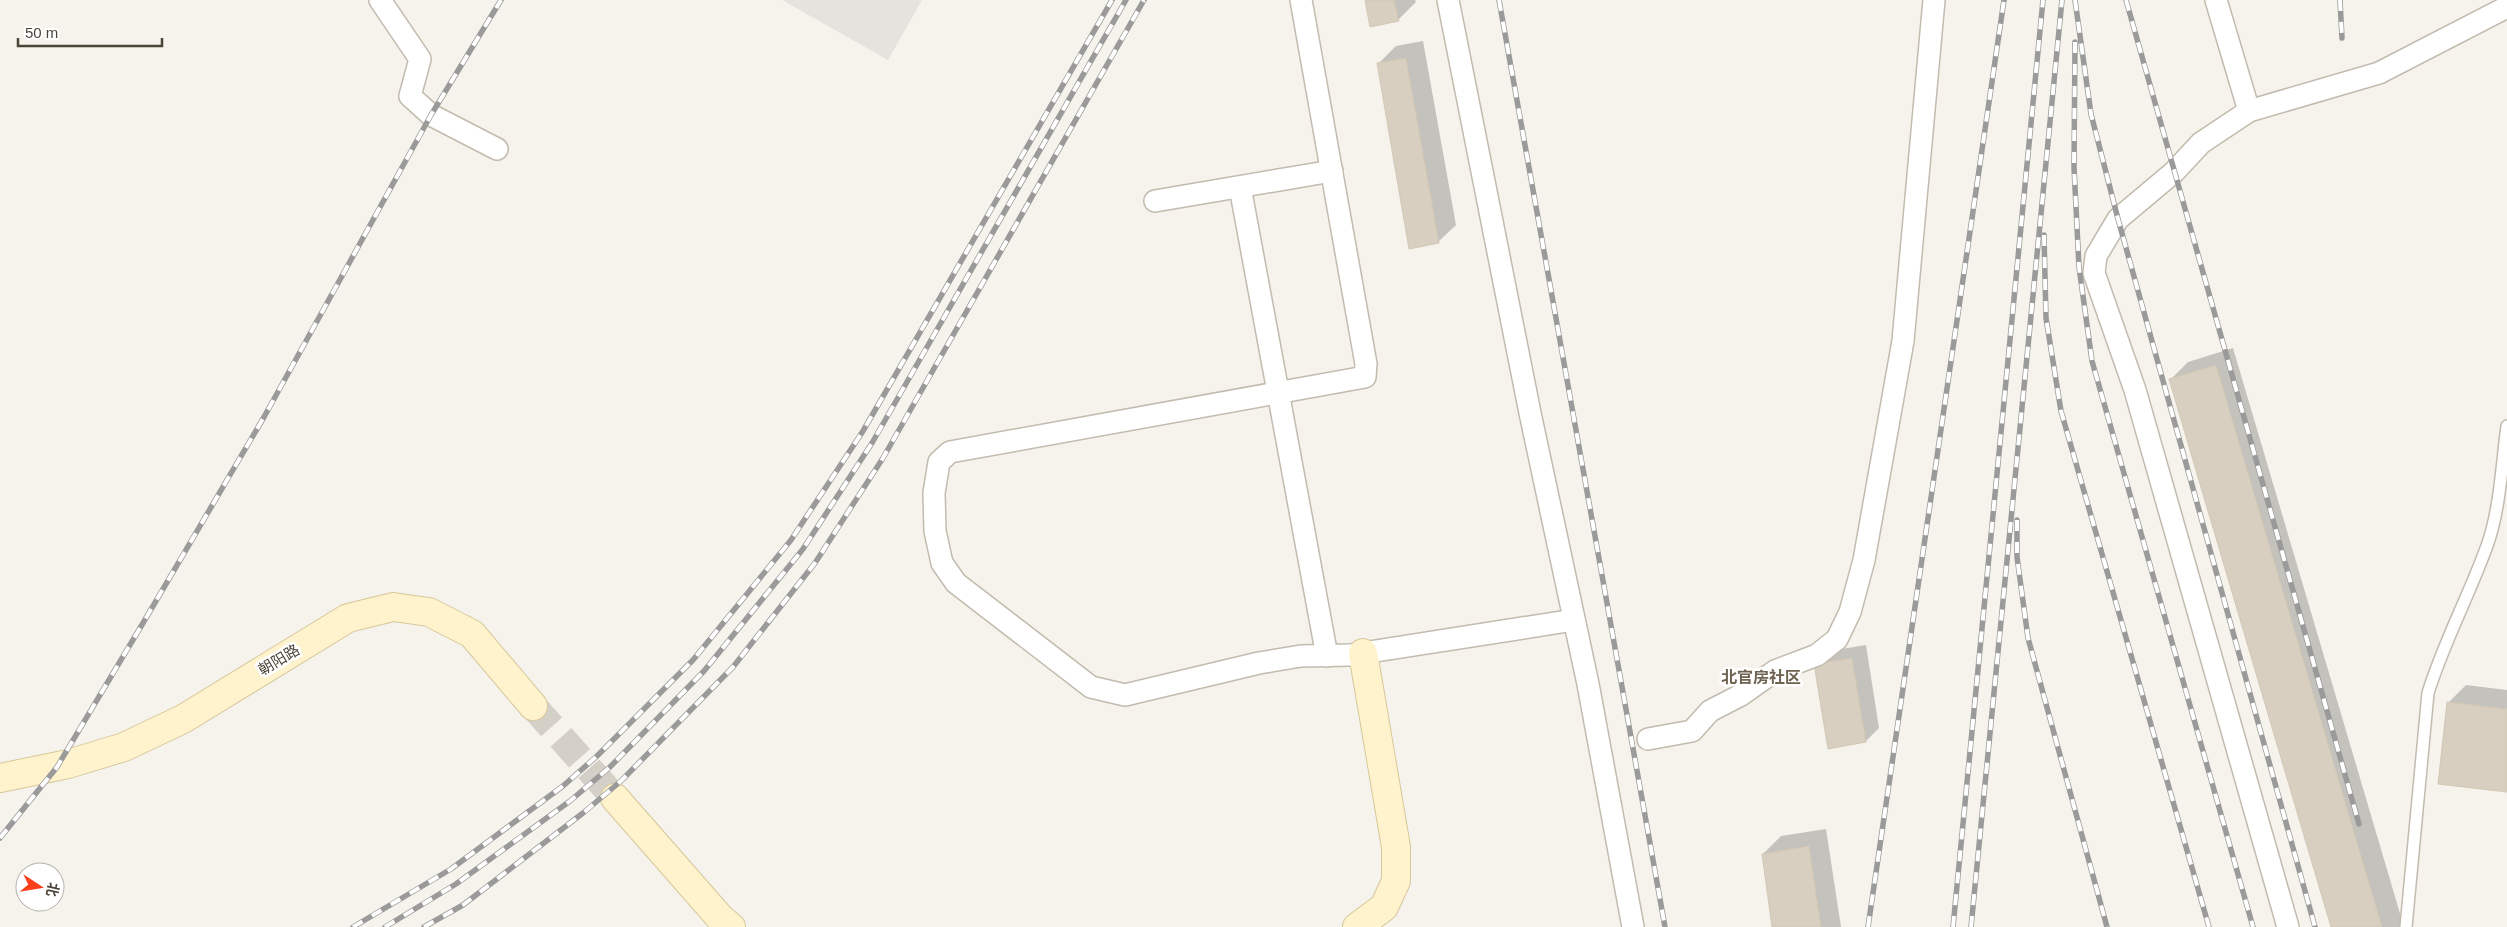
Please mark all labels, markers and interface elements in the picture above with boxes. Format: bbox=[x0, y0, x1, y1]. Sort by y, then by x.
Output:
scale bar bbox=[18, 15, 161, 47]
text: 50 m bbox=[25, 24, 58, 41]
street label: 朝阳路 bbox=[255, 641, 302, 678]
district label: 北官房社区 bbox=[1721, 668, 1801, 686]
north arrow bbox=[15, 862, 65, 912]
text: 北 bbox=[43, 881, 62, 898]

